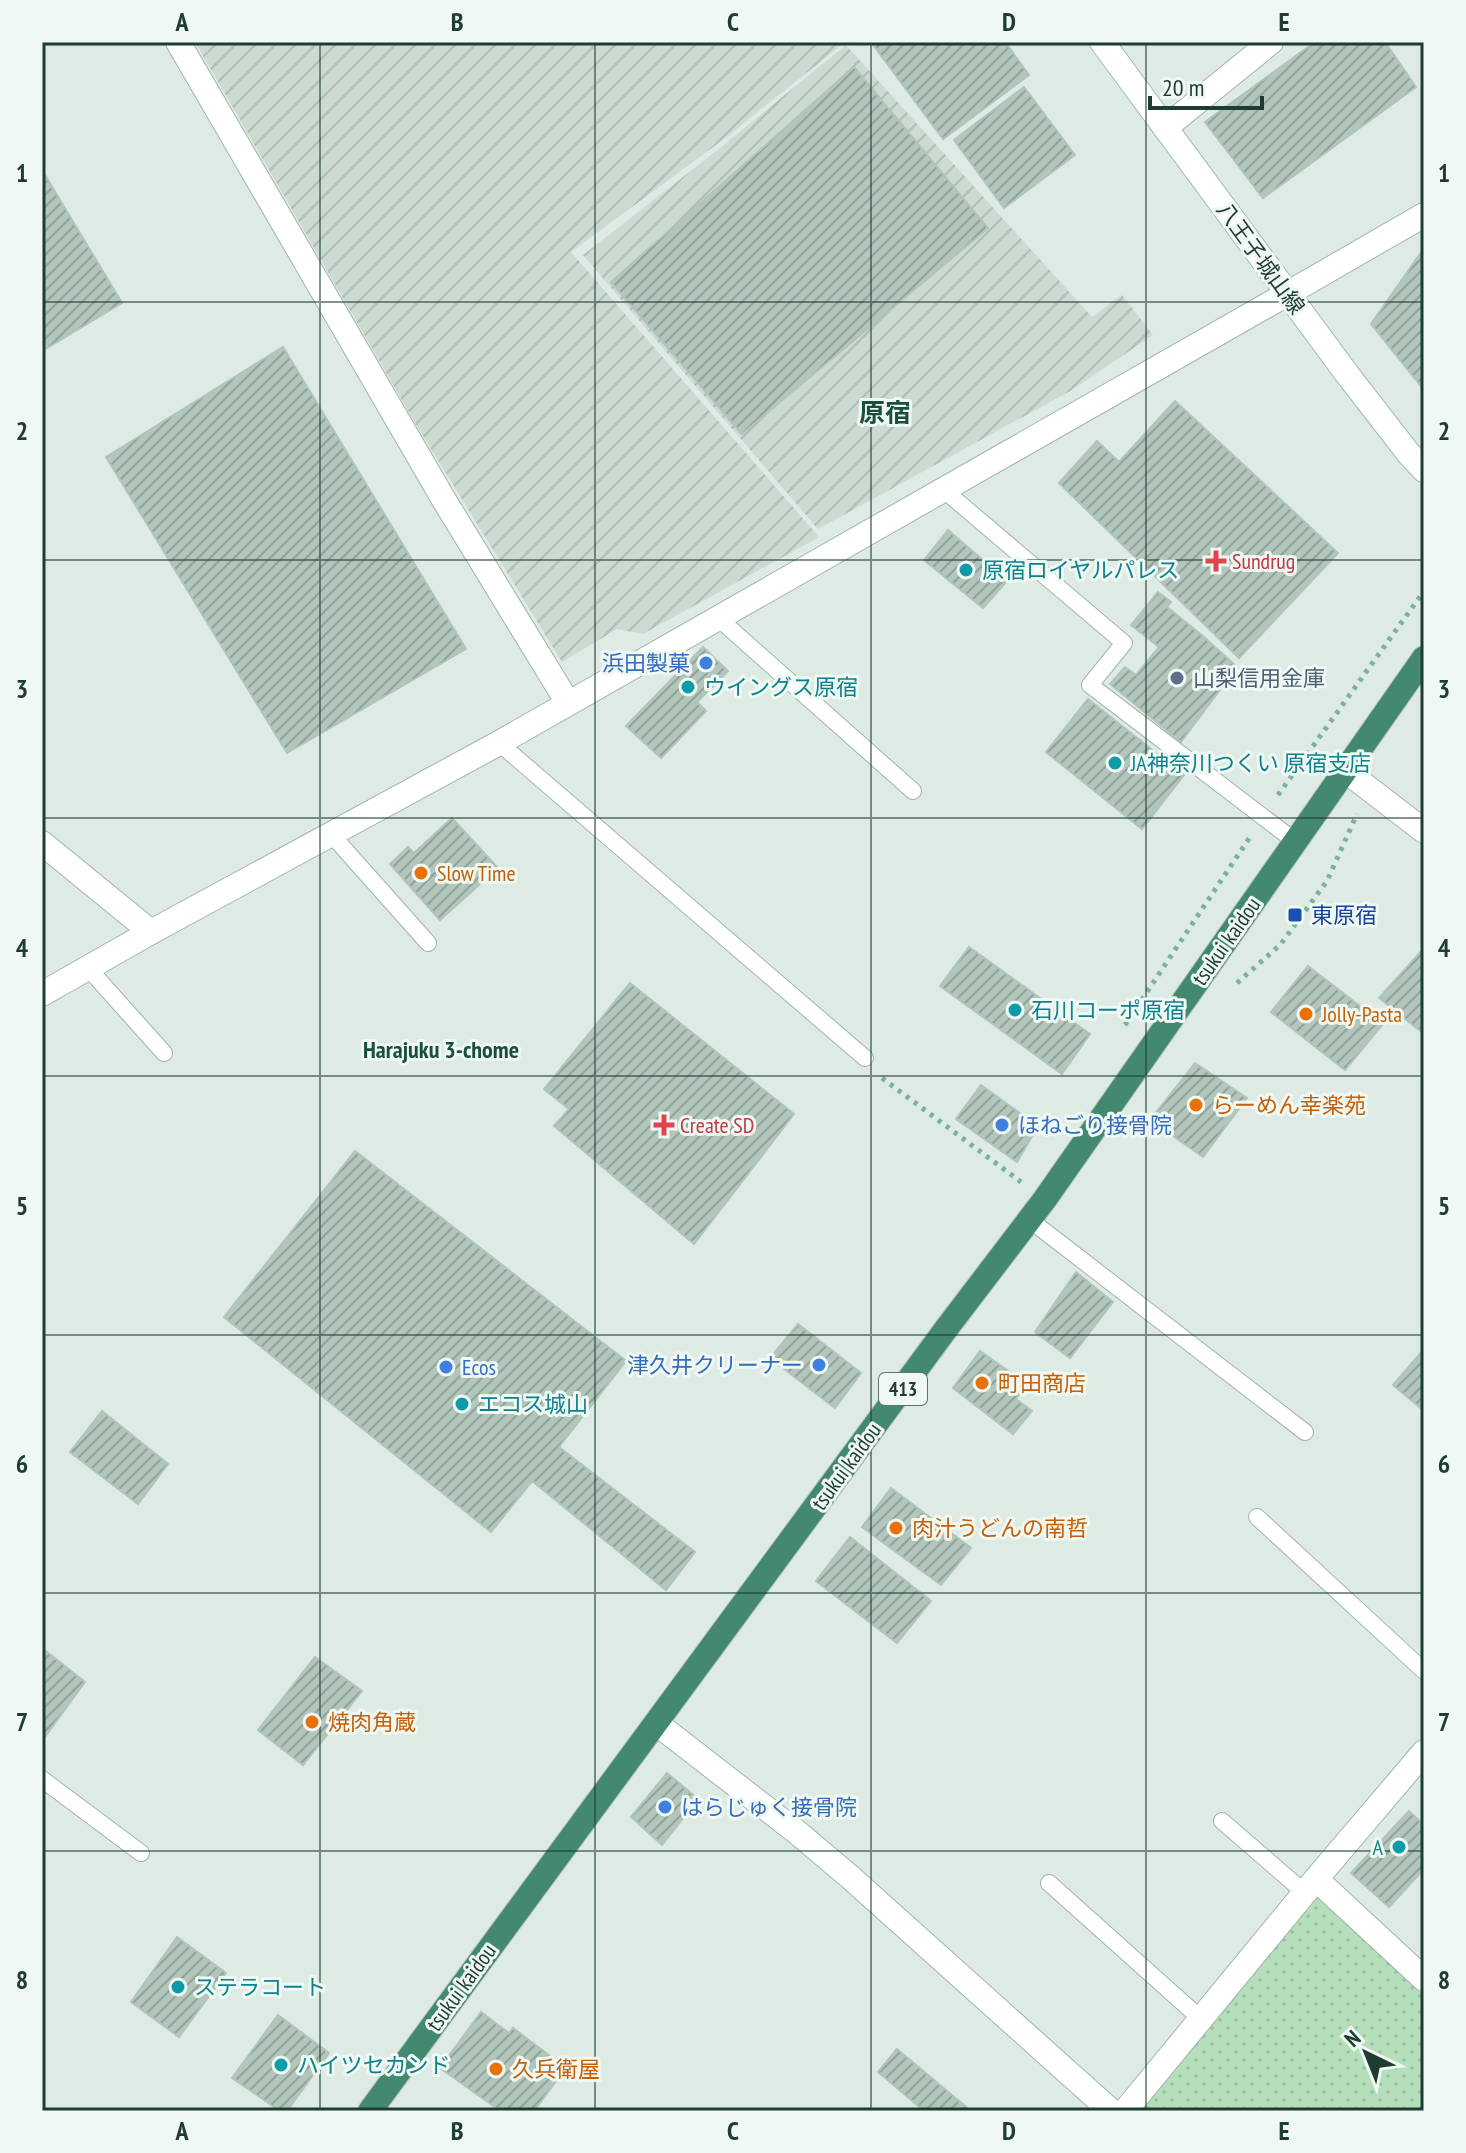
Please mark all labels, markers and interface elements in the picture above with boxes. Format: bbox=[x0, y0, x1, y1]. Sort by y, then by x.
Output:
text: A bbox=[174, 5, 189, 38]
text: B bbox=[451, 5, 464, 38]
text: C bbox=[727, 5, 739, 38]
text: D bbox=[1002, 5, 1016, 38]
text: E bbox=[1278, 5, 1290, 38]
scale bar bbox=[1150, 60, 1262, 110]
text: 20 m bbox=[1162, 72, 1204, 103]
text: 1 bbox=[16, 156, 28, 189]
text: 1 bbox=[1438, 156, 1450, 189]
street label: 八王子城山線 bbox=[1211, 196, 1311, 320]
district label: 原宿 bbox=[859, 396, 911, 429]
text: 2 bbox=[16, 414, 28, 447]
text: 2 bbox=[1438, 414, 1450, 447]
place label: Sundrug bbox=[1232, 547, 1295, 575]
marker: Sundrug bbox=[1207, 552, 1225, 570]
place label: 原宿ロイヤルパレス bbox=[982, 556, 1179, 584]
marker: 原宿ロイヤルパレス bbox=[957, 561, 975, 579]
place label: 浜田製菓 bbox=[602, 649, 690, 677]
marker: 浜田製菓 bbox=[697, 654, 715, 672]
place label: 山梨信用金庫 bbox=[1193, 664, 1325, 692]
marker: 山梨信用金庫 bbox=[1168, 669, 1186, 687]
text: 3 bbox=[16, 672, 28, 705]
text: 3 bbox=[1438, 672, 1450, 705]
place label: ウイングス原宿 bbox=[704, 673, 858, 701]
marker: ウイングス原宿 bbox=[679, 678, 697, 696]
place label: JA神奈川つくい 原宿支店 bbox=[1130, 749, 1371, 777]
marker: JA神奈川つくい 原宿支店 bbox=[1106, 754, 1124, 772]
place label: Slow Time bbox=[437, 859, 516, 887]
marker: Slow Time bbox=[412, 864, 430, 882]
street label: tsukui kaidou bbox=[1185, 892, 1267, 990]
place label: 東原宿 bbox=[1311, 901, 1377, 929]
marker: 東原宿 bbox=[1286, 906, 1304, 924]
text: 4 bbox=[16, 931, 29, 964]
text: 4 bbox=[1438, 931, 1451, 964]
place label: 石川コーポ原宿 bbox=[1031, 996, 1185, 1024]
place label: Jolly-Pasta bbox=[1321, 1000, 1402, 1028]
marker: 石川コーポ原宿 bbox=[1006, 1001, 1024, 1019]
marker: Jolly-Pasta bbox=[1297, 1005, 1315, 1023]
district label: Harajuku 3-chome bbox=[363, 1034, 519, 1065]
place label: らーめん幸楽苑 bbox=[1212, 1091, 1366, 1119]
marker: らーめん幸楽苑 bbox=[1187, 1096, 1205, 1114]
place label: Create SD bbox=[680, 1111, 754, 1139]
place label: ほねごり接骨院 bbox=[1018, 1111, 1172, 1139]
marker: Create SD bbox=[655, 1116, 673, 1134]
marker: ほねごり接骨院 bbox=[993, 1116, 1011, 1134]
text: 5 bbox=[16, 1189, 28, 1222]
text: 5 bbox=[1438, 1189, 1450, 1222]
place label: 津久井クリーナー bbox=[627, 1351, 803, 1379]
place label: Ecos bbox=[462, 1353, 496, 1381]
marker: 津久井クリーナー bbox=[810, 1356, 828, 1374]
marker: Ecos bbox=[437, 1358, 455, 1376]
place label: 町田商店 bbox=[998, 1369, 1086, 1397]
road number: 413 bbox=[879, 1373, 927, 1405]
marker: 町田商店 bbox=[973, 1374, 991, 1392]
place label: エコス城山 bbox=[478, 1390, 588, 1418]
marker: エコス城山 bbox=[453, 1395, 471, 1413]
street label: tsukui kaidou bbox=[805, 1417, 887, 1515]
text: 6 bbox=[16, 1447, 28, 1480]
text: 6 bbox=[1438, 1447, 1450, 1480]
place label: 肉汁うどんの南哲 bbox=[912, 1514, 1088, 1542]
marker: 肉汁うどんの南哲 bbox=[887, 1519, 905, 1537]
text: 7 bbox=[16, 1705, 28, 1738]
text: 7 bbox=[1438, 1705, 1450, 1738]
place label: 焼肉角蔵 bbox=[328, 1708, 416, 1736]
marker: 焼肉角蔵 bbox=[303, 1713, 321, 1731]
place label: はらじゅく接骨院 bbox=[681, 1793, 857, 1821]
marker: はらじゅく接骨院 bbox=[656, 1798, 674, 1816]
place label: A bbox=[1373, 1833, 1384, 1861]
marker: A bbox=[1390, 1838, 1408, 1856]
street label: tsukui kaidou bbox=[420, 1938, 502, 2036]
text: 8 bbox=[16, 1963, 28, 1996]
text: 8 bbox=[1438, 1963, 1450, 1996]
place label: ステラコート bbox=[194, 1973, 326, 2001]
marker: ステラコート bbox=[169, 1978, 187, 1996]
north arrow bbox=[1326, 2013, 1406, 2093]
text: N bbox=[1338, 2024, 1366, 2053]
place label: ハイツセカンド bbox=[297, 2051, 451, 2079]
place label: 久兵衛屋 bbox=[512, 2055, 600, 2083]
marker: ハイツセカンド bbox=[272, 2056, 290, 2074]
marker: 久兵衛屋 bbox=[487, 2060, 505, 2078]
text: A bbox=[174, 2114, 189, 2147]
text: B bbox=[451, 2114, 464, 2147]
text: C bbox=[727, 2114, 739, 2147]
text: D bbox=[1002, 2114, 1016, 2147]
text: E bbox=[1278, 2114, 1290, 2147]

